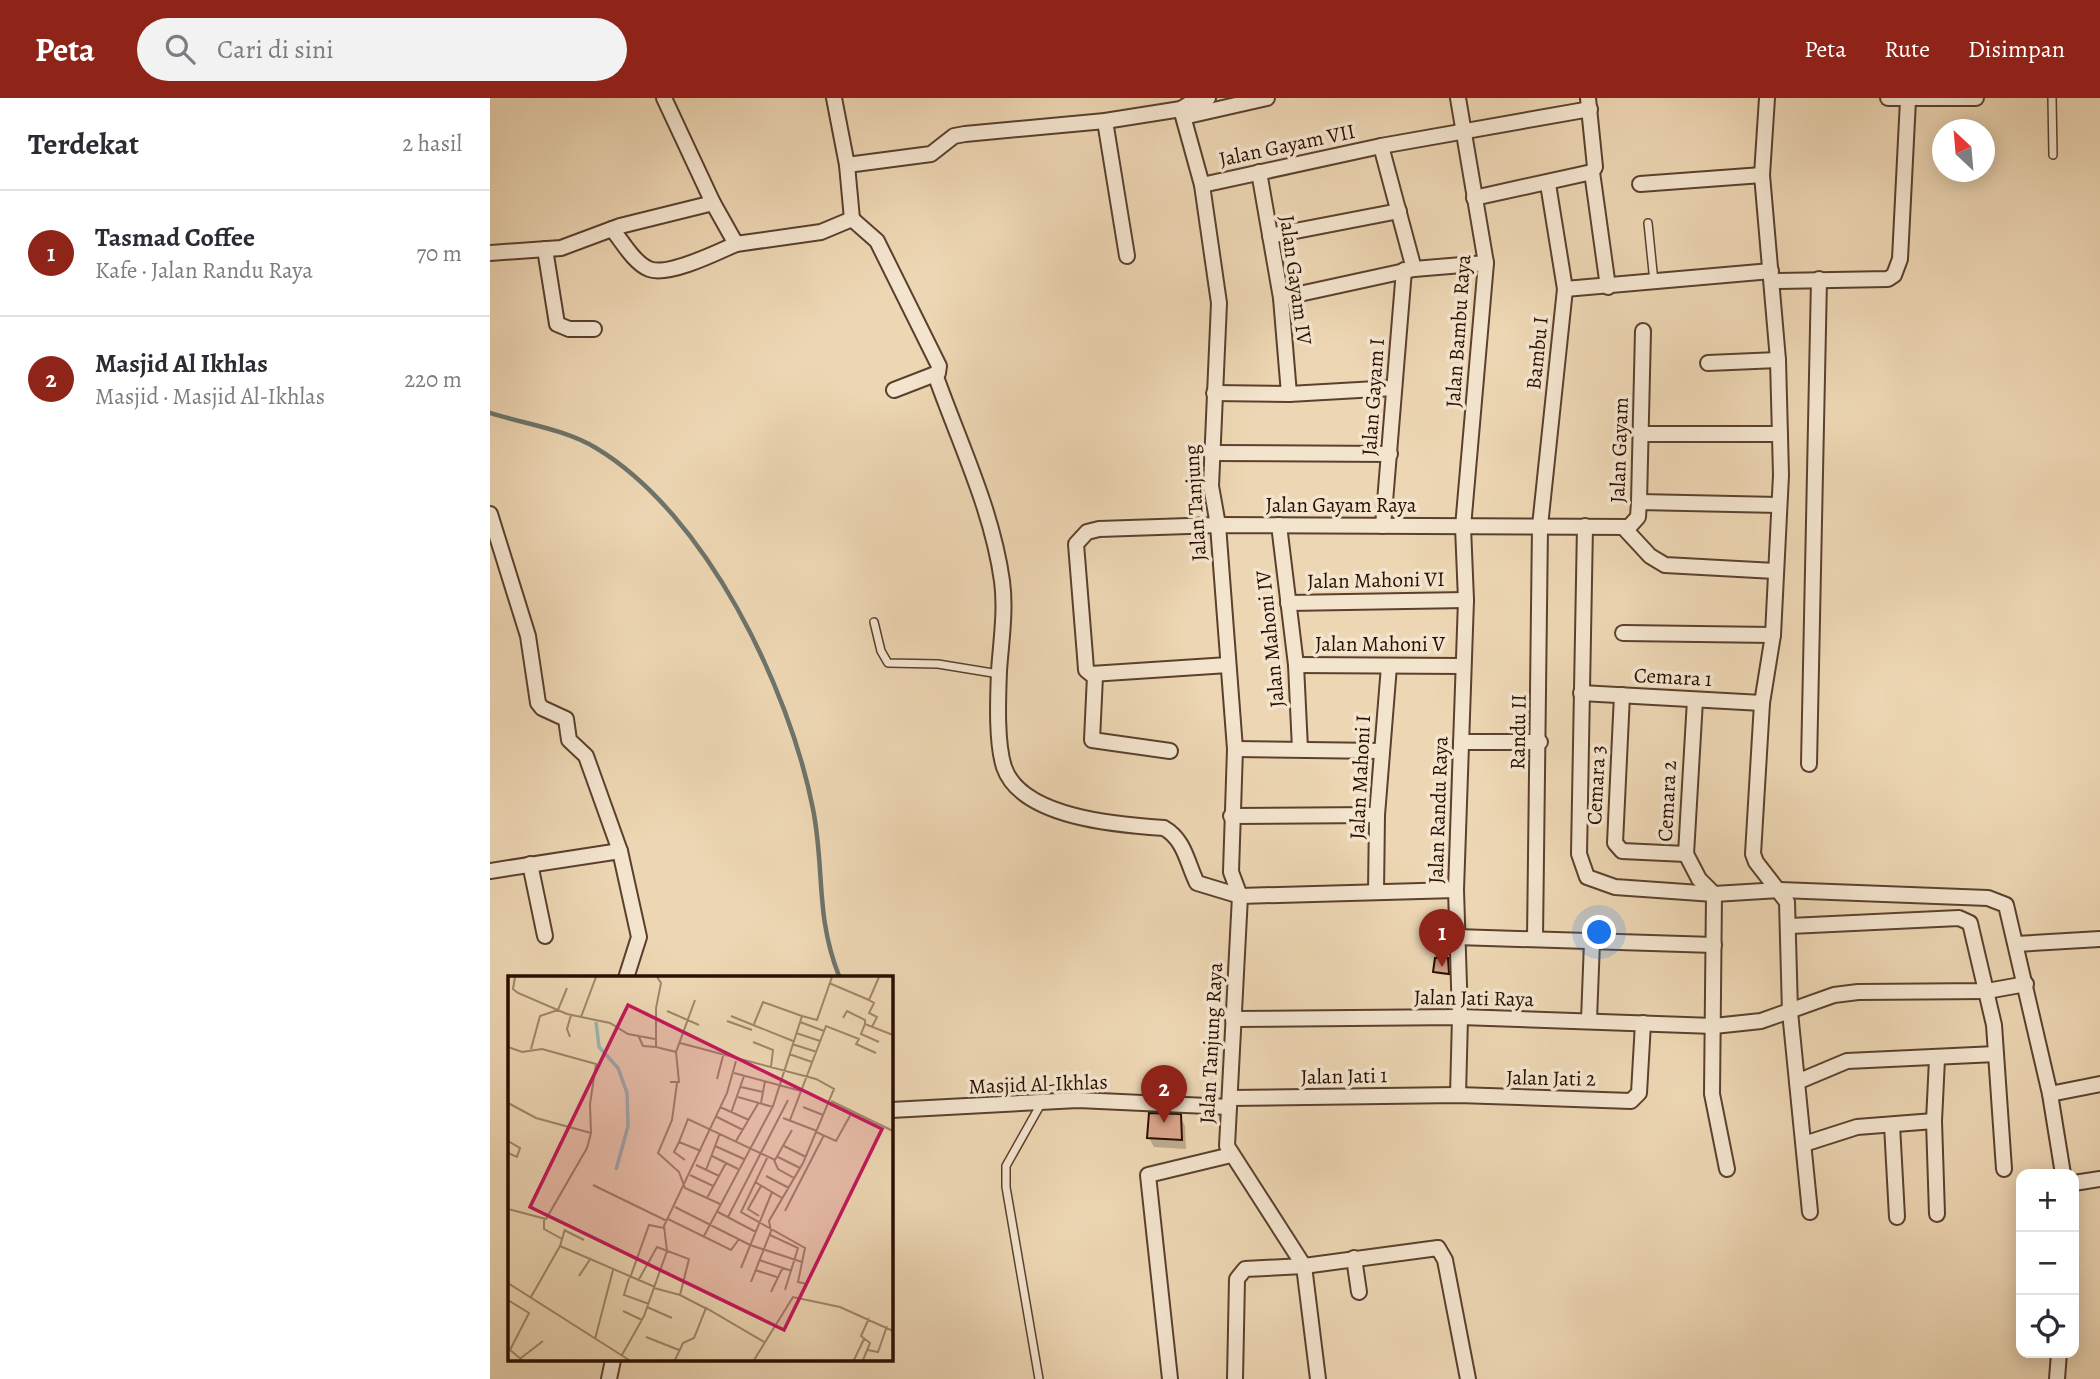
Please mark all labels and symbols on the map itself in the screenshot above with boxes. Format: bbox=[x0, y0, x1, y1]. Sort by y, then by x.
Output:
street label: Jalan Gayam VII bbox=[1216, 117, 1358, 173]
north arrow bbox=[1932, 119, 1995, 182]
street label: Jalan Gayam IV bbox=[1273, 213, 1319, 347]
street label: Jalan Bambu Raya bbox=[1439, 253, 1477, 408]
street label: Bambu I bbox=[1519, 315, 1555, 391]
street label: Jalan Gayam I bbox=[1355, 337, 1391, 457]
street label: Jalan Gayam bbox=[1603, 397, 1635, 503]
street label: Jalan Tanjung bbox=[1177, 443, 1213, 562]
street label: Jalan Gayam Raya bbox=[1266, 491, 1417, 519]
street label: Jalan Mahoni VI bbox=[1307, 565, 1445, 595]
street label: Jalan Mahoni IV bbox=[1249, 569, 1291, 709]
street label: Jalan Mahoni V bbox=[1315, 630, 1445, 658]
street label: Cemara 1 bbox=[1633, 661, 1713, 693]
street label: Randu II bbox=[1503, 694, 1533, 770]
street label: Jalan Mahoni I bbox=[1343, 714, 1377, 840]
street label: Jalan Randu Raya bbox=[1421, 735, 1455, 884]
street label: Cemara 3 bbox=[1580, 744, 1612, 826]
street label: Cemara 2 bbox=[1651, 760, 1683, 842]
pin: 1 bbox=[1419, 909, 1465, 967]
your location bbox=[1582, 915, 1616, 949]
street label: Jalan Tanjung Raya bbox=[1193, 961, 1229, 1124]
inset map bbox=[508, 976, 892, 1362]
street label: Jalan Jati Raya bbox=[1414, 983, 1535, 1013]
street label: Jalan Jati 1 bbox=[1300, 1061, 1388, 1091]
street label: Jalan Jati 2 bbox=[1506, 1063, 1596, 1093]
pin: 2 bbox=[1141, 1065, 1187, 1123]
street label: Masjid Al-Ikhlas bbox=[968, 1068, 1108, 1100]

